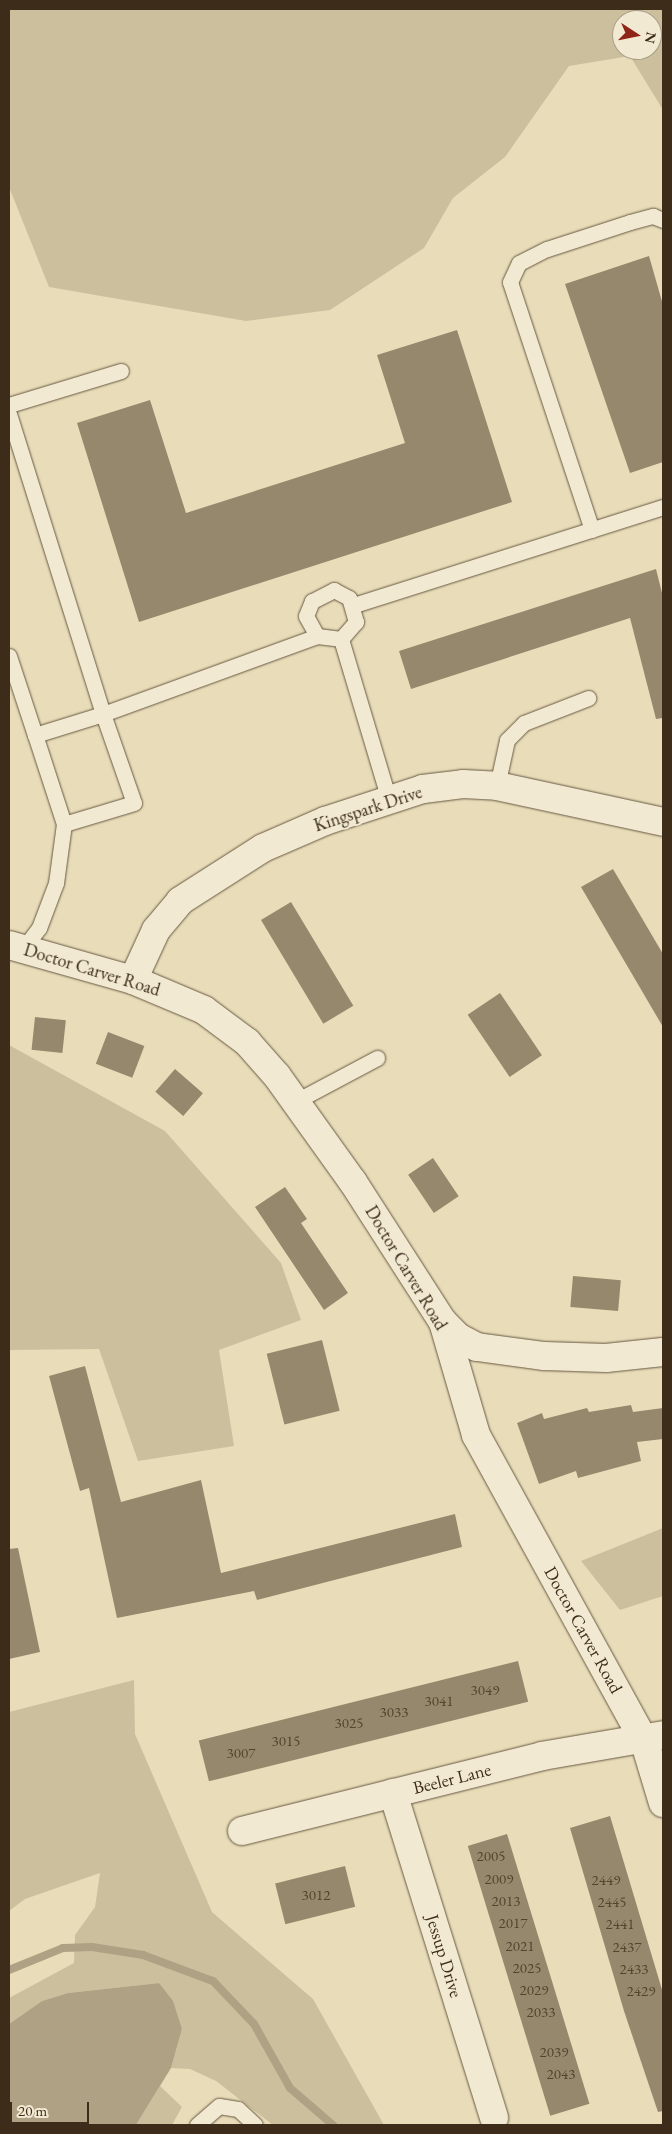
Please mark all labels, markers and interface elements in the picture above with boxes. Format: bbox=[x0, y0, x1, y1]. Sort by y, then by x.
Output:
north arrow bbox=[612, 10, 662, 60]
text: N bbox=[641, 30, 661, 45]
street label: Kingspark Drive bbox=[311, 781, 425, 837]
street label: Doctor Carver Road bbox=[21, 939, 163, 1001]
street label: Doctor Carver Road bbox=[360, 1202, 452, 1334]
street label: Doctor Carver Road bbox=[539, 1563, 627, 1697]
house number: 3049 bbox=[471, 1681, 499, 1699]
house number: 3041 bbox=[425, 1692, 453, 1710]
house number: 3033 bbox=[380, 1703, 408, 1721]
house number: 3025 bbox=[335, 1714, 363, 1732]
house number: 3015 bbox=[272, 1732, 300, 1750]
house number: 3007 bbox=[227, 1744, 255, 1762]
street label: Beeler Lane bbox=[411, 1759, 493, 1799]
house number: 2005 bbox=[477, 1847, 505, 1865]
house number: 2009 bbox=[485, 1870, 513, 1888]
house number: 2449 bbox=[592, 1871, 620, 1889]
house number: 3012 bbox=[302, 1886, 330, 1904]
house number: 2013 bbox=[492, 1892, 520, 1910]
house number: 2445 bbox=[598, 1893, 626, 1911]
street label: Jessup Drive bbox=[421, 1912, 467, 2000]
house number: 2017 bbox=[499, 1914, 527, 1932]
house number: 2441 bbox=[606, 1915, 634, 1933]
house number: 2021 bbox=[506, 1937, 534, 1955]
house number: 2437 bbox=[613, 1938, 641, 1956]
house number: 2025 bbox=[513, 1959, 541, 1977]
house number: 2433 bbox=[620, 1960, 648, 1978]
house number: 2029 bbox=[520, 1981, 548, 1999]
house number: 2429 bbox=[627, 1982, 655, 2000]
house number: 2033 bbox=[527, 2003, 555, 2021]
house number: 2039 bbox=[540, 2043, 568, 2061]
house number: 2043 bbox=[547, 2065, 575, 2083]
scale bar bbox=[12, 2092, 91, 2124]
text: 20 m bbox=[18, 2101, 47, 2120]

